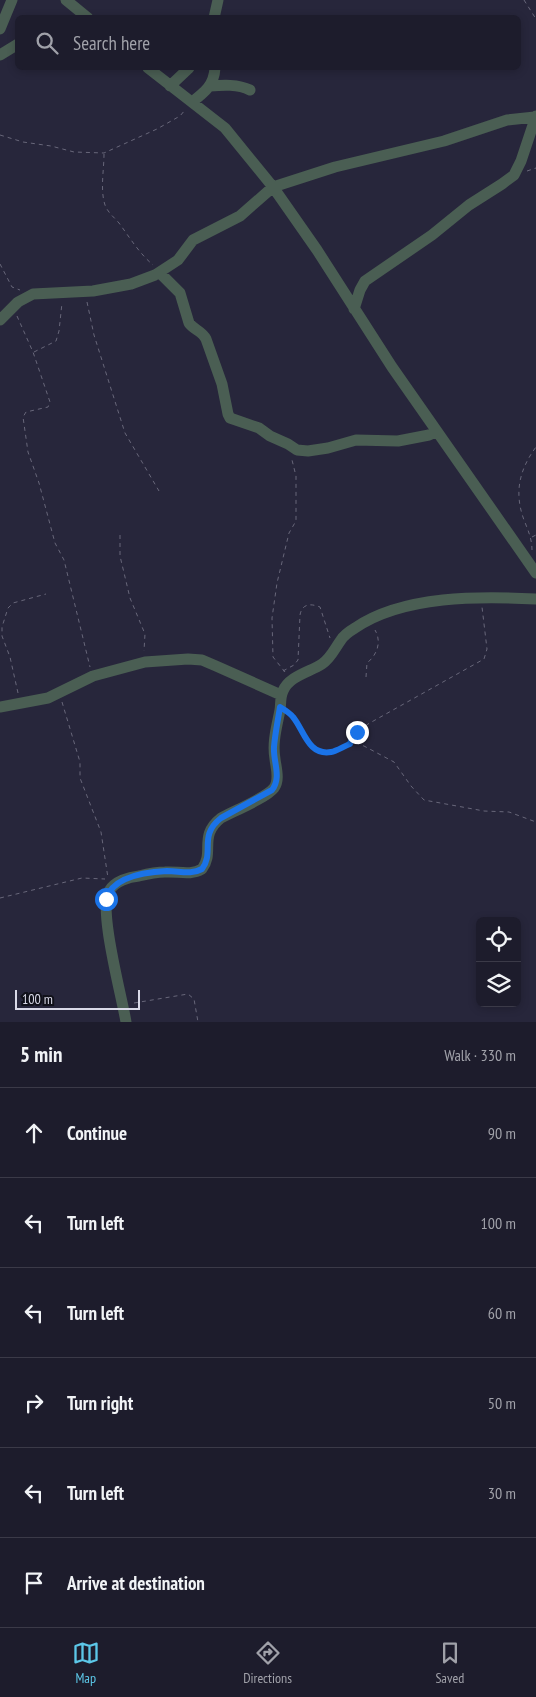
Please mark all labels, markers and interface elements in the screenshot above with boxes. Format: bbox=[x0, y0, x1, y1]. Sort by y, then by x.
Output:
search box bbox=[15, 15, 521, 70]
icon: search bbox=[33, 29, 61, 57]
text: Search here bbox=[73, 31, 150, 55]
route end bbox=[346, 721, 369, 744]
route start bbox=[95, 888, 118, 911]
map controls bbox=[476, 917, 521, 1007]
button: locate bbox=[476, 917, 521, 962]
button: layers bbox=[476, 962, 521, 1007]
scale bar bbox=[15, 987, 140, 1010]
text: 100 m bbox=[22, 990, 53, 1008]
text: 5 min bbox=[20, 1041, 62, 1068]
text: Walk · 330 m bbox=[444, 1045, 516, 1065]
icon: ahead bbox=[20, 1119, 48, 1147]
text: Continue bbox=[67, 1121, 127, 1145]
text: 90 m bbox=[488, 1123, 516, 1143]
icon: left bbox=[20, 1209, 48, 1237]
text: Turn left bbox=[67, 1211, 124, 1235]
text: 100 m bbox=[481, 1213, 516, 1233]
icon: left bbox=[20, 1299, 48, 1327]
text: Turn left bbox=[67, 1301, 124, 1325]
text: 60 m bbox=[488, 1303, 516, 1323]
icon: right bbox=[20, 1389, 48, 1417]
text: Turn right bbox=[67, 1391, 133, 1415]
text: 50 m bbox=[488, 1393, 516, 1413]
icon: left bbox=[20, 1479, 48, 1507]
text: Turn left bbox=[67, 1481, 124, 1505]
text: 30 m bbox=[488, 1483, 516, 1503]
icon: arrive bbox=[20, 1569, 48, 1597]
text: Arrive at destination bbox=[67, 1571, 205, 1595]
tab: Map bbox=[72, 1639, 100, 1687]
tab: Directions bbox=[243, 1639, 292, 1687]
tab: Saved bbox=[435, 1639, 464, 1687]

